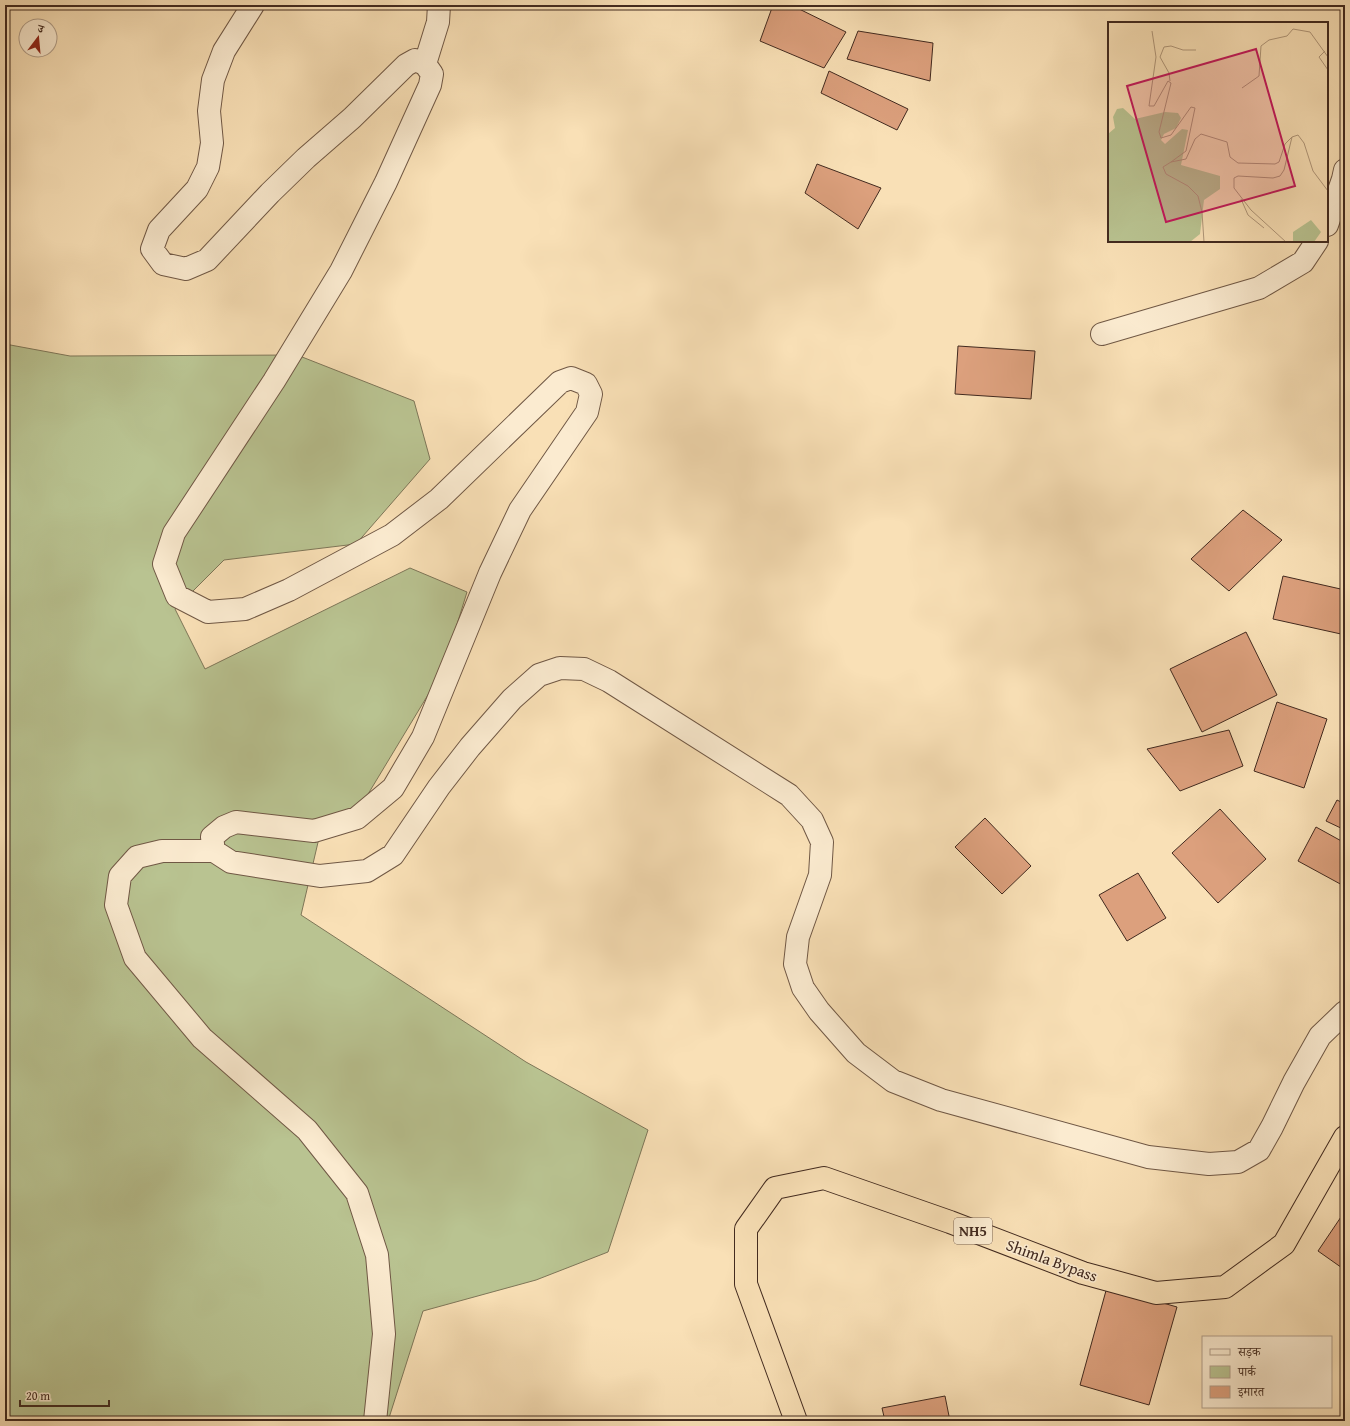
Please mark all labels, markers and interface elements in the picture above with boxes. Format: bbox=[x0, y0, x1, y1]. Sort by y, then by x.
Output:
north arrow bbox=[18, 18, 58, 58]
text: उ bbox=[35, 20, 47, 37]
inset map bbox=[1108, 22, 1328, 242]
road number: NH5 bbox=[954, 1218, 992, 1244]
street label: Shimla Bypass bbox=[1003, 1232, 1101, 1288]
legend bbox=[1202, 1336, 1332, 1408]
text: सड़क bbox=[1237, 1343, 1262, 1360]
text: पार्क bbox=[1237, 1363, 1257, 1380]
scale bar bbox=[20, 1382, 109, 1408]
text: इमारत bbox=[1237, 1383, 1265, 1400]
text: 20 m bbox=[26, 1387, 50, 1404]

